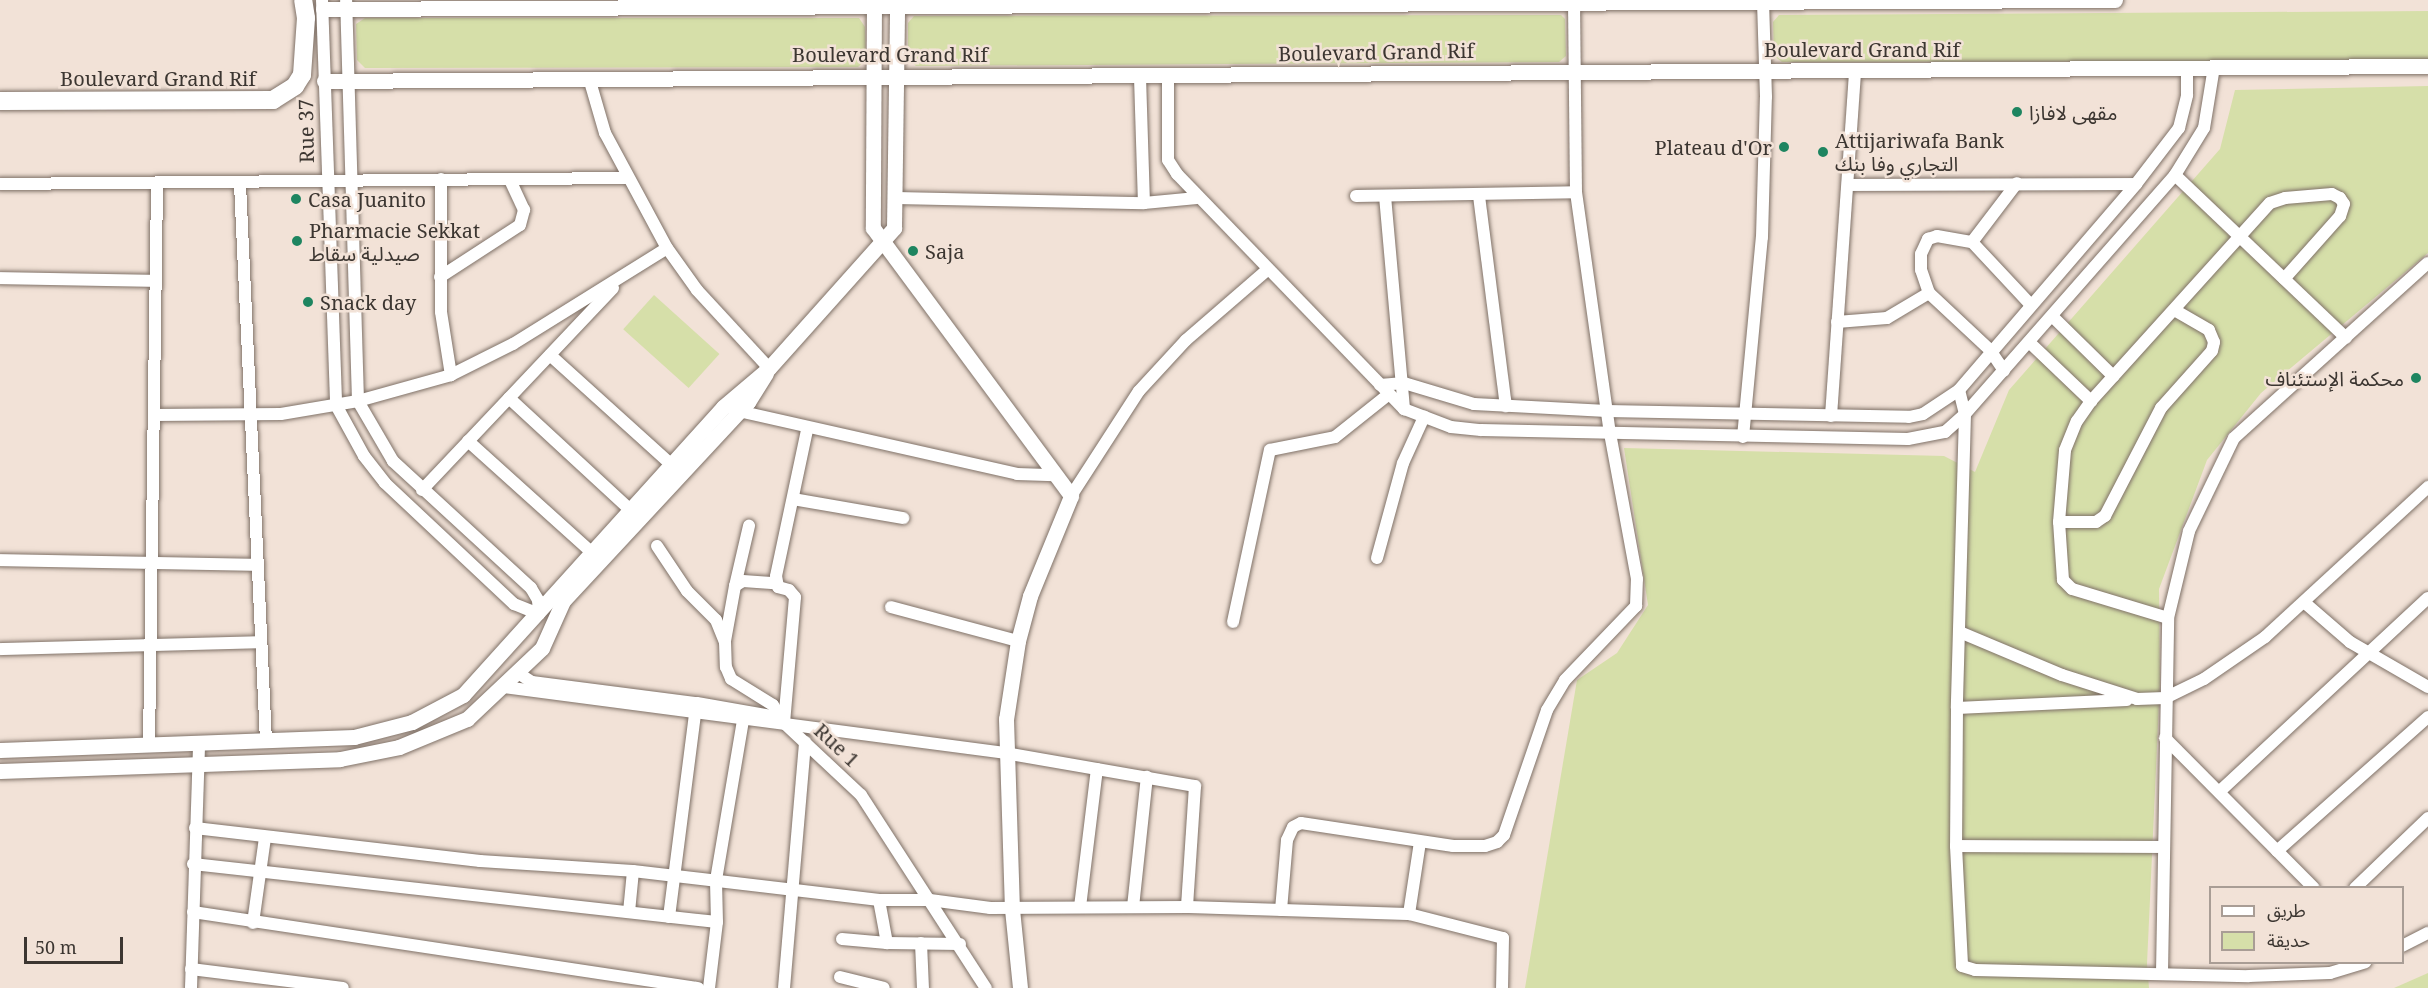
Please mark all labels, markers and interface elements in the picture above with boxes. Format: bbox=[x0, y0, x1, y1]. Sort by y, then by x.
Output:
street label: Boulevard Grand Rif bbox=[1764, 37, 1960, 61]
street label: Boulevard Grand Rif bbox=[1278, 38, 1474, 66]
street label: Boulevard Grand Rif bbox=[792, 42, 988, 66]
street label: Boulevard Grand Rif bbox=[60, 66, 256, 90]
street label: Rue 37 bbox=[293, 99, 319, 163]
place label: مقهى لافازا bbox=[2029, 100, 2117, 124]
marker: مقهى لافازا bbox=[2010, 105, 2024, 119]
place label: Attijariwafa Bank التجاري وفا بنك bbox=[1835, 128, 2004, 175]
place label: Plateau d'Or bbox=[1655, 135, 1772, 159]
marker: Plateau d'Or bbox=[1777, 140, 1791, 154]
marker: Attijariwafa Bank التجاري وفا بنك bbox=[1816, 145, 1830, 159]
place label: Casa Juanito bbox=[308, 187, 426, 211]
marker: Casa Juanito bbox=[289, 192, 303, 206]
place label: Pharmacie Sekkat صيدلية سقاط bbox=[309, 218, 480, 265]
marker: Pharmacie Sekkat صيدلية سقاط bbox=[290, 234, 304, 248]
place label: Saja bbox=[925, 239, 964, 263]
marker: Saja bbox=[906, 244, 920, 258]
place label: Snack day bbox=[320, 290, 416, 314]
marker: Snack day bbox=[301, 295, 315, 309]
place label: محكمة الإستئناف bbox=[2265, 366, 2404, 390]
marker: محكمة الإستئناف bbox=[2409, 371, 2423, 385]
street label: Rue 1 bbox=[809, 718, 865, 772]
legend bbox=[2209, 886, 2404, 964]
text: طريق bbox=[2267, 898, 2306, 922]
scale bar bbox=[27, 925, 126, 963]
text: حديقة bbox=[2267, 928, 2310, 952]
text: 50 m bbox=[35, 935, 77, 959]

